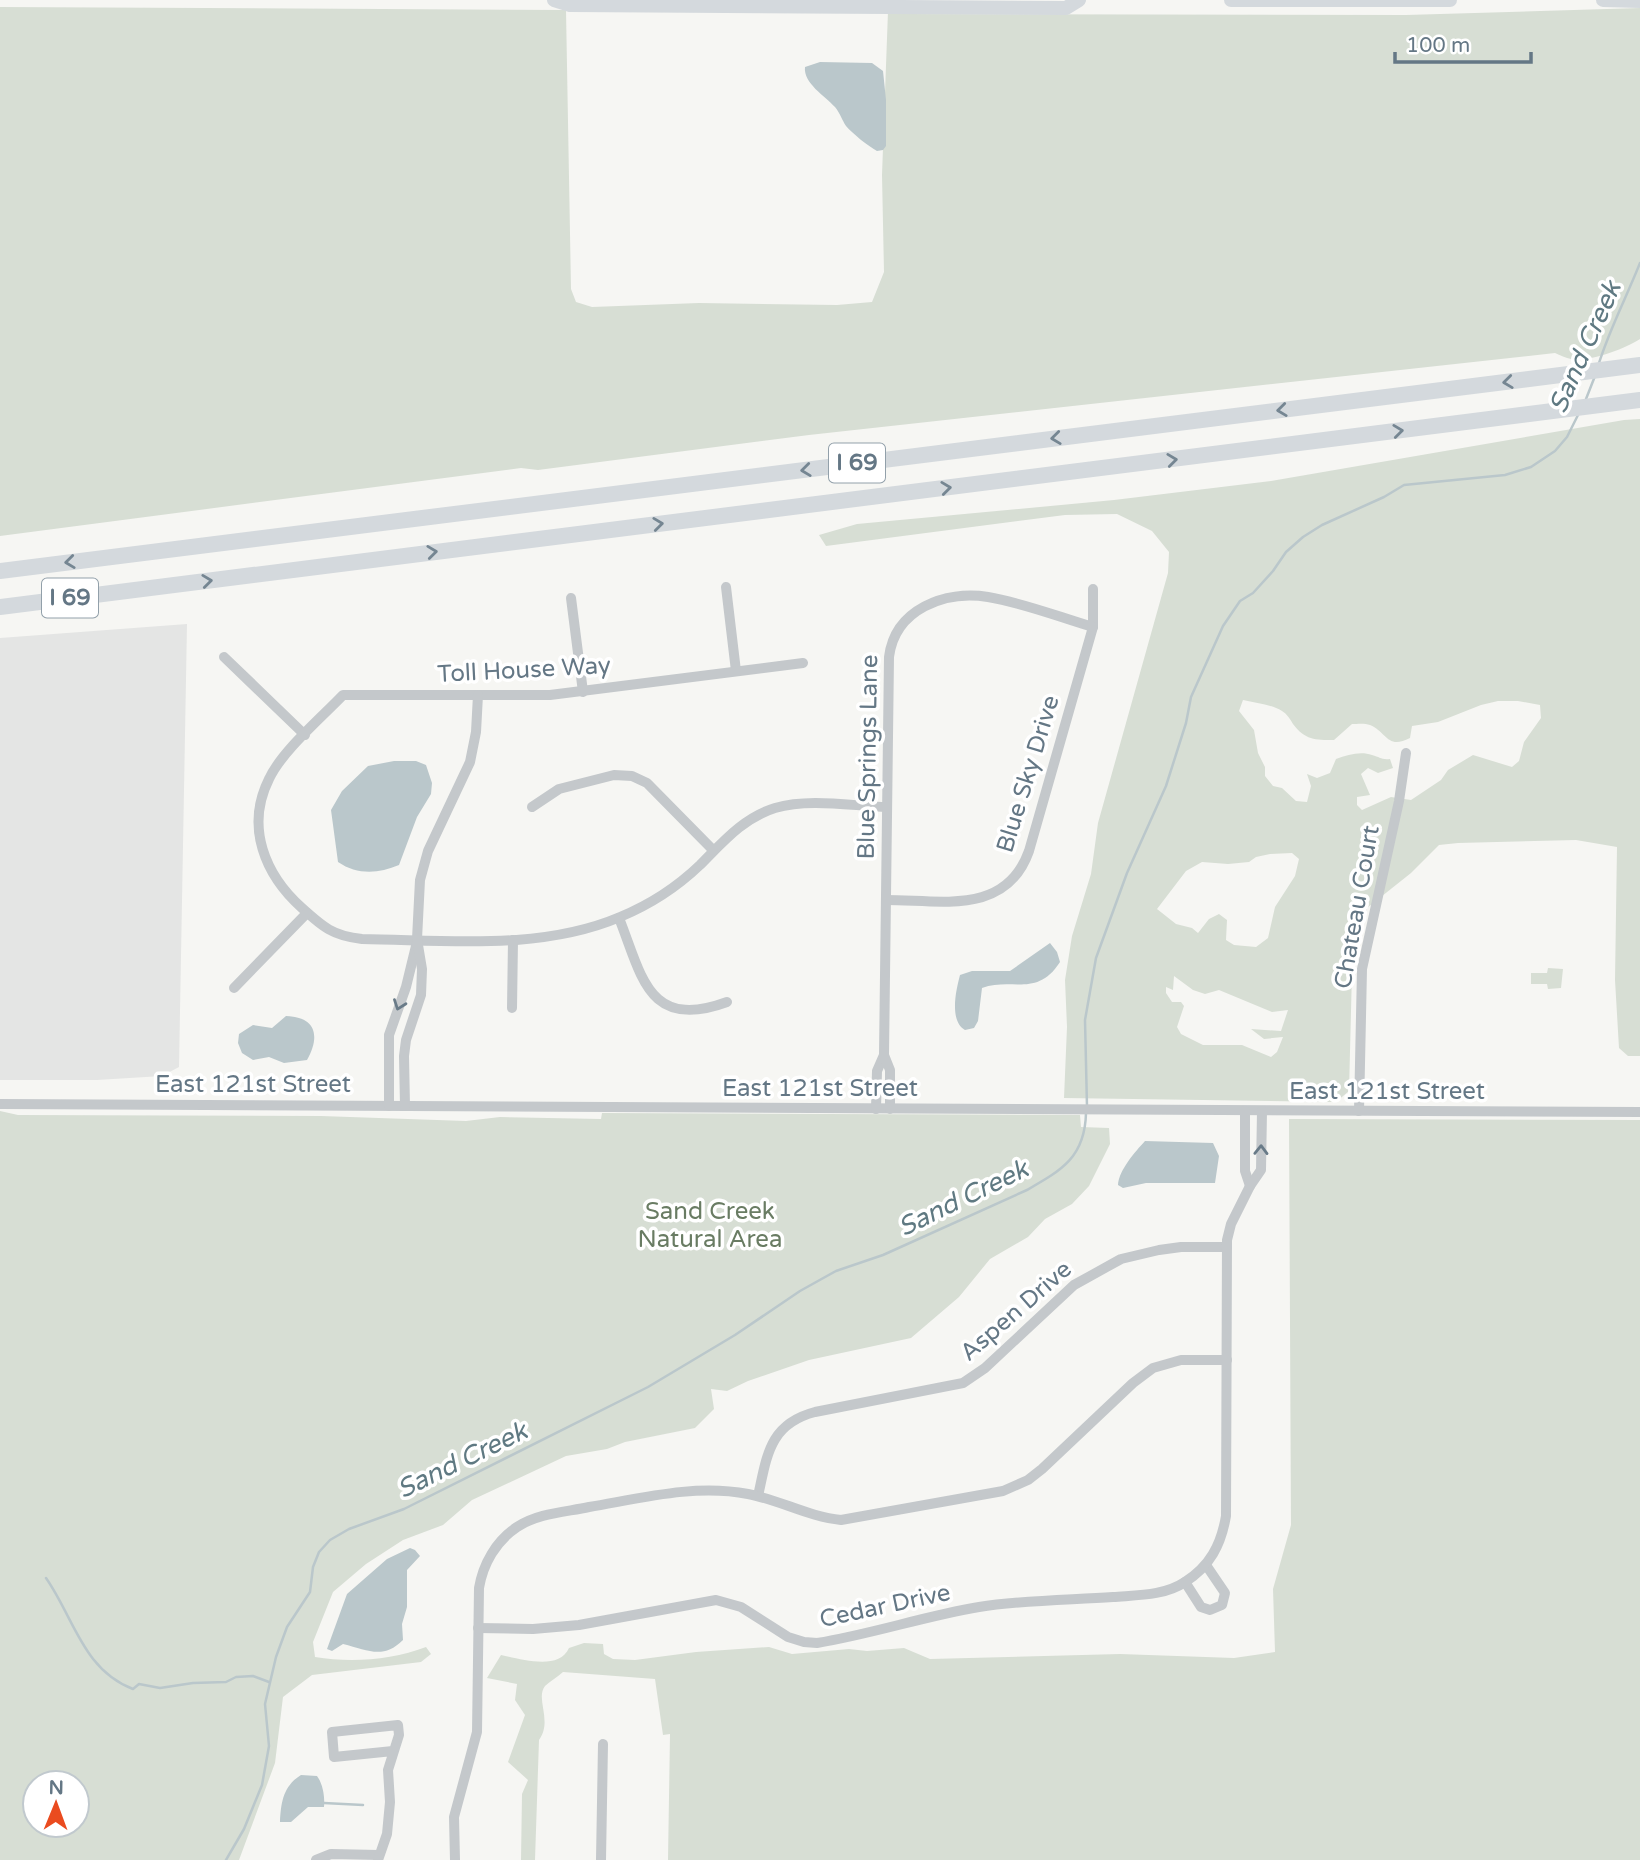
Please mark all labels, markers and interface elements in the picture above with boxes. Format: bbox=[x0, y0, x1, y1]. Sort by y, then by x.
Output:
scale bar bbox=[1395, 21, 1532, 65]
text: 100 m bbox=[1406, 33, 1470, 58]
water label: Sand Creek bbox=[1542, 275, 1629, 418]
one-way arrow bbox=[1502, 374, 1514, 389]
one-way arrow bbox=[1276, 402, 1288, 417]
one-way arrow bbox=[1392, 424, 1404, 439]
one-way arrow bbox=[1050, 431, 1062, 446]
road number: I 69 bbox=[829, 444, 885, 482]
one-way arrow bbox=[1166, 452, 1178, 467]
one-way arrow bbox=[800, 462, 812, 477]
one-way arrow bbox=[941, 481, 952, 496]
one-way arrow bbox=[652, 517, 664, 532]
one-way arrow bbox=[427, 545, 438, 560]
one-way arrow bbox=[64, 554, 76, 569]
one-way arrow bbox=[201, 573, 213, 588]
road number: I 69 bbox=[42, 578, 98, 618]
street label: Toll House Way bbox=[437, 651, 612, 689]
street label: Blue Springs Lane bbox=[852, 654, 884, 860]
street label: Blue Sky Drive bbox=[990, 692, 1066, 856]
street label: Chateau Court bbox=[1328, 823, 1386, 991]
one-way arrow bbox=[393, 999, 407, 1011]
street label: East 121st Street bbox=[155, 1070, 351, 1099]
street label: East 121st Street bbox=[722, 1074, 918, 1103]
street label: East 121st Street bbox=[1289, 1077, 1485, 1106]
one-way arrow bbox=[1253, 1145, 1269, 1155]
water label: Sand Creek bbox=[893, 1152, 1035, 1243]
park label: Sand Creek Natural Area bbox=[638, 1197, 782, 1254]
street label: Aspen Drive bbox=[954, 1255, 1078, 1367]
water label: Sand Creek bbox=[392, 1414, 534, 1505]
street label: Cedar Drive bbox=[817, 1578, 953, 1634]
north arrow bbox=[21, 1769, 91, 1839]
text: N bbox=[48, 1777, 64, 1799]

